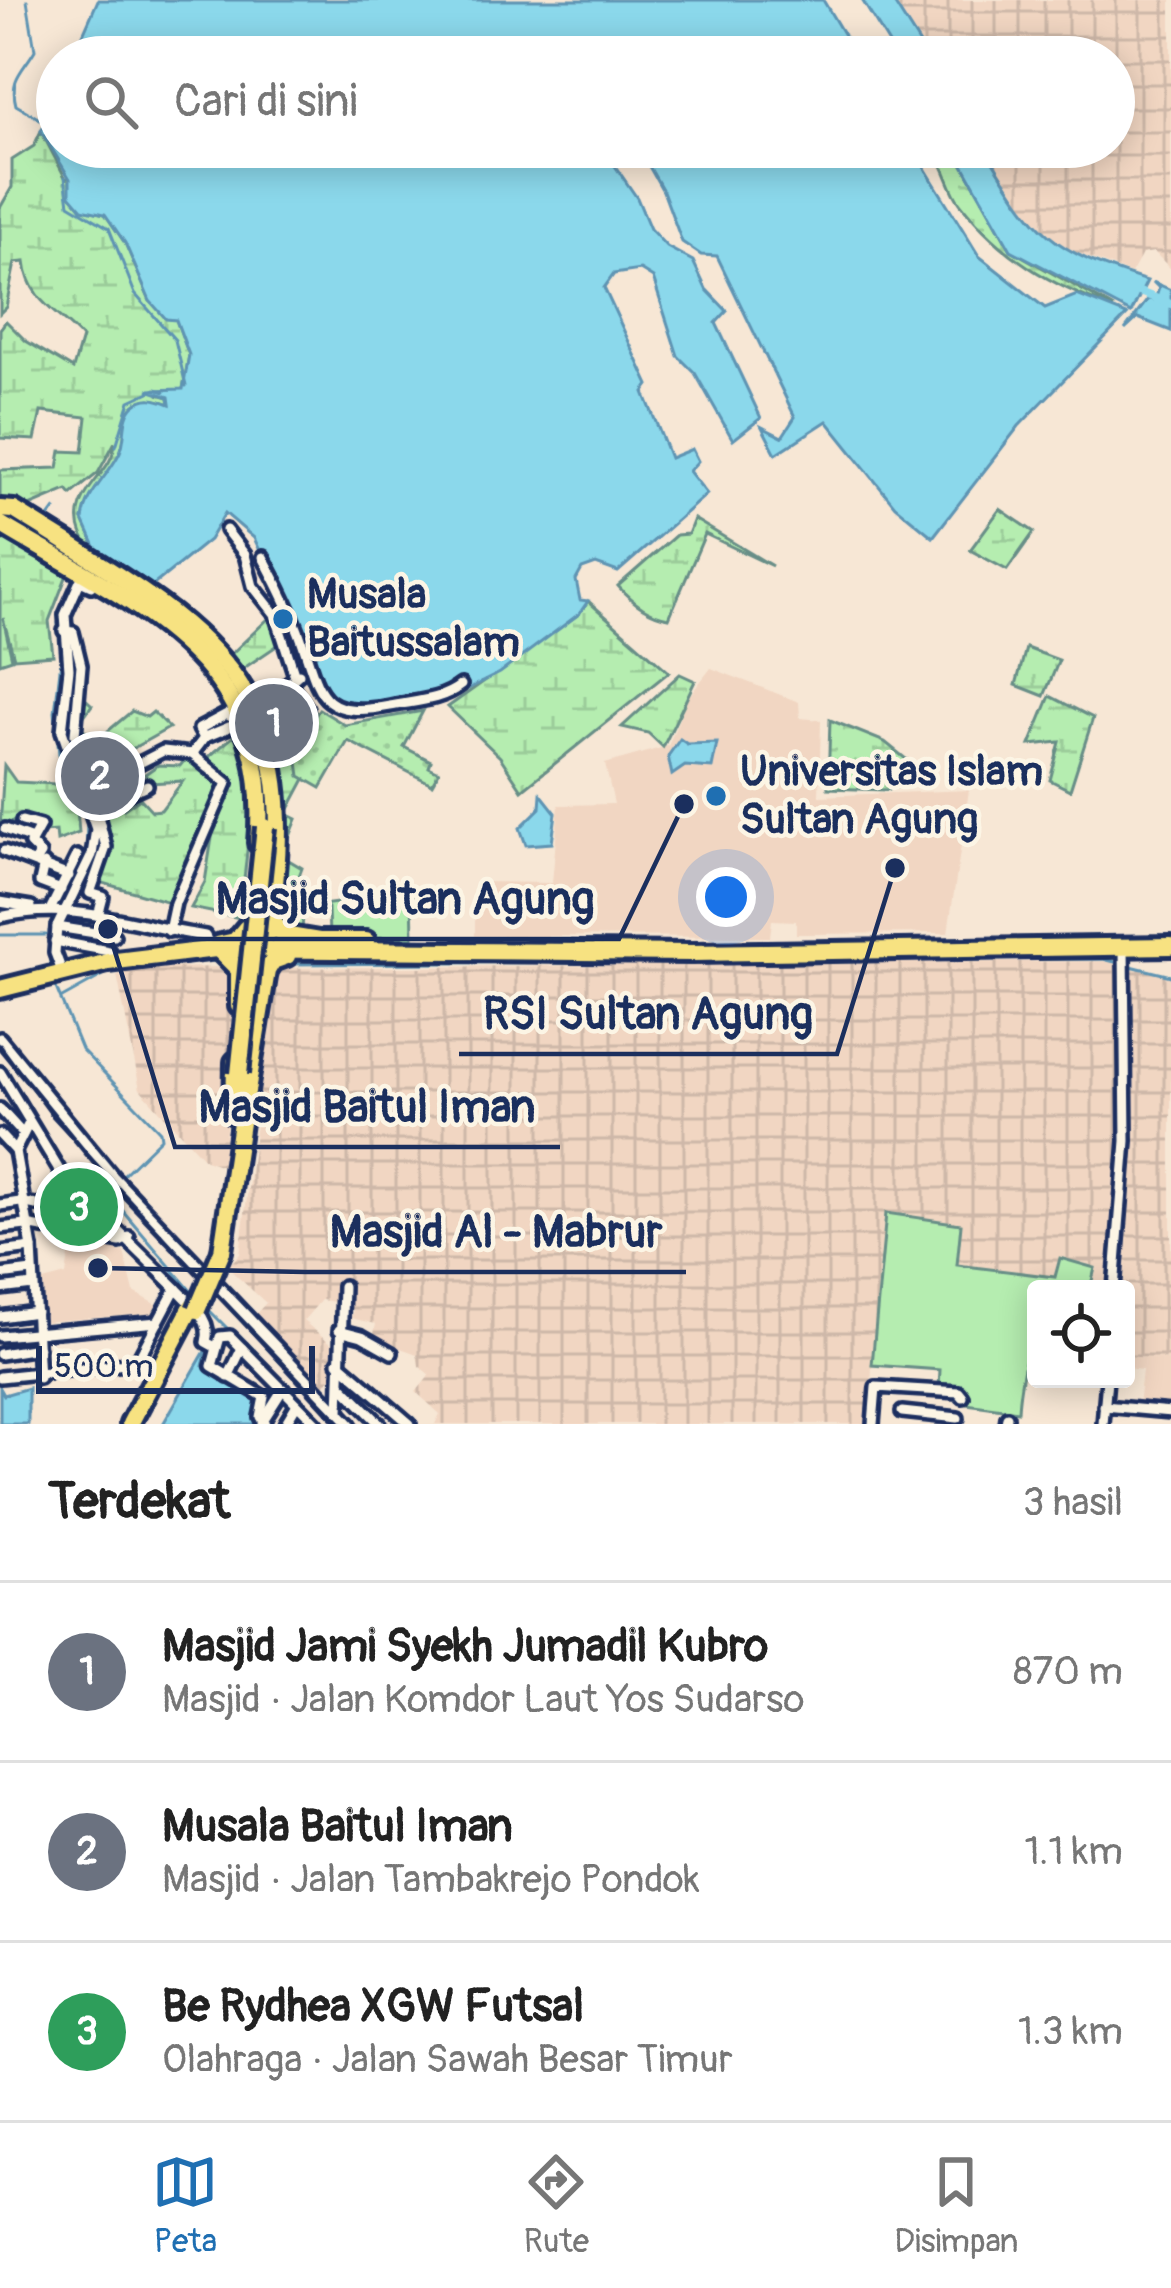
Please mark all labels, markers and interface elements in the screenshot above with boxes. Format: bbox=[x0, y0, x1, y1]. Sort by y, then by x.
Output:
search box bbox=[36, 36, 1135, 168]
icon: search bbox=[78, 69, 144, 135]
text: Cari di sini bbox=[174, 74, 358, 130]
place label: Musala Baitussalam bbox=[307, 569, 520, 669]
marker: Musala Baitussalam bbox=[270, 606, 296, 632]
pin: 1 bbox=[235, 678, 313, 768]
pin: 2 bbox=[61, 731, 139, 821]
place label: Universitas Islam Sultan Agung bbox=[740, 746, 1043, 846]
marker: Universitas Islam Sultan Agung bbox=[703, 783, 729, 809]
callout: Masjid Sultan Agung bbox=[192, 858, 619, 939]
your location bbox=[696, 867, 756, 927]
text: Masjid Sultan Agung bbox=[216, 872, 594, 928]
callout: RSI Sultan Agung bbox=[459, 973, 837, 1054]
text: RSI Sultan Agung bbox=[483, 987, 813, 1043]
callout: Masjid Baitul Iman bbox=[175, 1066, 560, 1147]
text: Masjid Baitul Iman bbox=[199, 1080, 535, 1136]
pin: 3 bbox=[40, 1162, 118, 1252]
callout: Masjid Al - Mabrur bbox=[305, 1191, 686, 1272]
text: Masjid Al - Mabrur bbox=[330, 1205, 663, 1261]
map controls bbox=[1027, 1280, 1135, 1388]
button: locate bbox=[1027, 1280, 1135, 1388]
scale bar bbox=[36, 1340, 315, 1393]
text: 500 m bbox=[54, 1346, 153, 1387]
text: Terdekat bbox=[48, 1470, 230, 1534]
text: 3 hasil bbox=[1023, 1478, 1123, 1527]
text: Masjid Jami Syekh Jumadil Kubro bbox=[162, 1619, 768, 1675]
text: 1 bbox=[79, 1647, 95, 1696]
text: 870 m bbox=[1013, 1647, 1123, 1696]
text: Masjid · Jalan Komdor Laut Yos Sudarso bbox=[162, 1675, 804, 1724]
text: Musala Baitul Iman bbox=[162, 1799, 513, 1855]
text: 2 bbox=[76, 1827, 98, 1876]
text: 1.1 km bbox=[1025, 1827, 1123, 1876]
text: Masjid · Jalan Tambakrejo Pondok bbox=[162, 1855, 700, 1904]
text: Be Rydhea XGW Futsal bbox=[162, 1979, 584, 2035]
text: 3 bbox=[76, 2007, 98, 2056]
text: 1.3 km bbox=[1018, 2007, 1123, 2056]
text: Olahraga · Jalan Sawah Besar Timur bbox=[162, 2035, 733, 2084]
tab: Peta bbox=[152, 2149, 218, 2262]
tab: Rute bbox=[523, 2149, 589, 2262]
tab: Disimpan bbox=[894, 2149, 1019, 2262]

